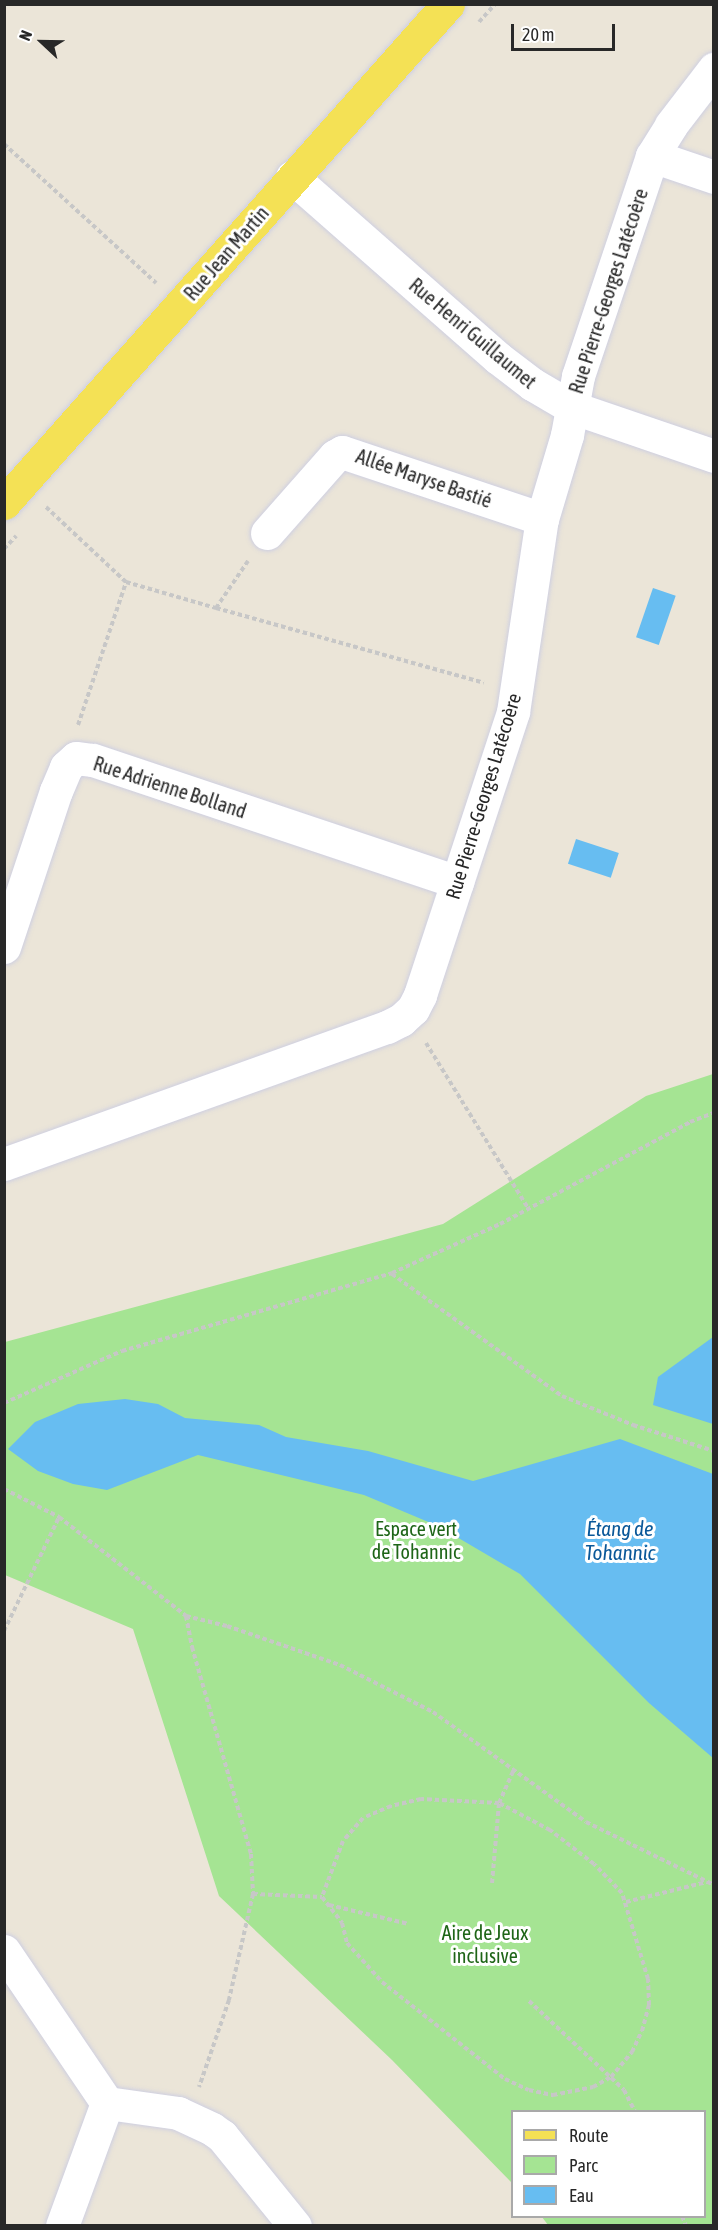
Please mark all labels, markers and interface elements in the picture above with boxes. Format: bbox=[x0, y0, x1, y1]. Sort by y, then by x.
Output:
north arrow bbox=[12, 12, 72, 72]
scale bar bbox=[514, 12, 618, 50]
text: 20 m bbox=[522, 24, 554, 45]
text: N bbox=[15, 28, 35, 43]
street label: Rue Pierre-Georges Latécoère bbox=[563, 185, 653, 397]
street label: Rue Jean Martin bbox=[179, 201, 273, 305]
street label: Rue Henri Guillaumet bbox=[404, 273, 542, 393]
street label: Allée Maryse Bastié bbox=[353, 444, 495, 512]
street label: Rue Pierre-Georges Latécoère bbox=[440, 690, 526, 902]
street label: Rue Adrienne Bolland bbox=[90, 751, 250, 823]
water label: Étang de Tohannic bbox=[585, 1515, 655, 1565]
park label: Espace vert de Tohannic bbox=[372, 1517, 460, 1564]
park label: Aire de Jeux inclusive bbox=[442, 1921, 528, 1968]
legend bbox=[511, 2110, 706, 2218]
text: Route bbox=[569, 2125, 608, 2146]
text: Parc bbox=[569, 2155, 598, 2176]
text: Eau bbox=[569, 2185, 594, 2206]

